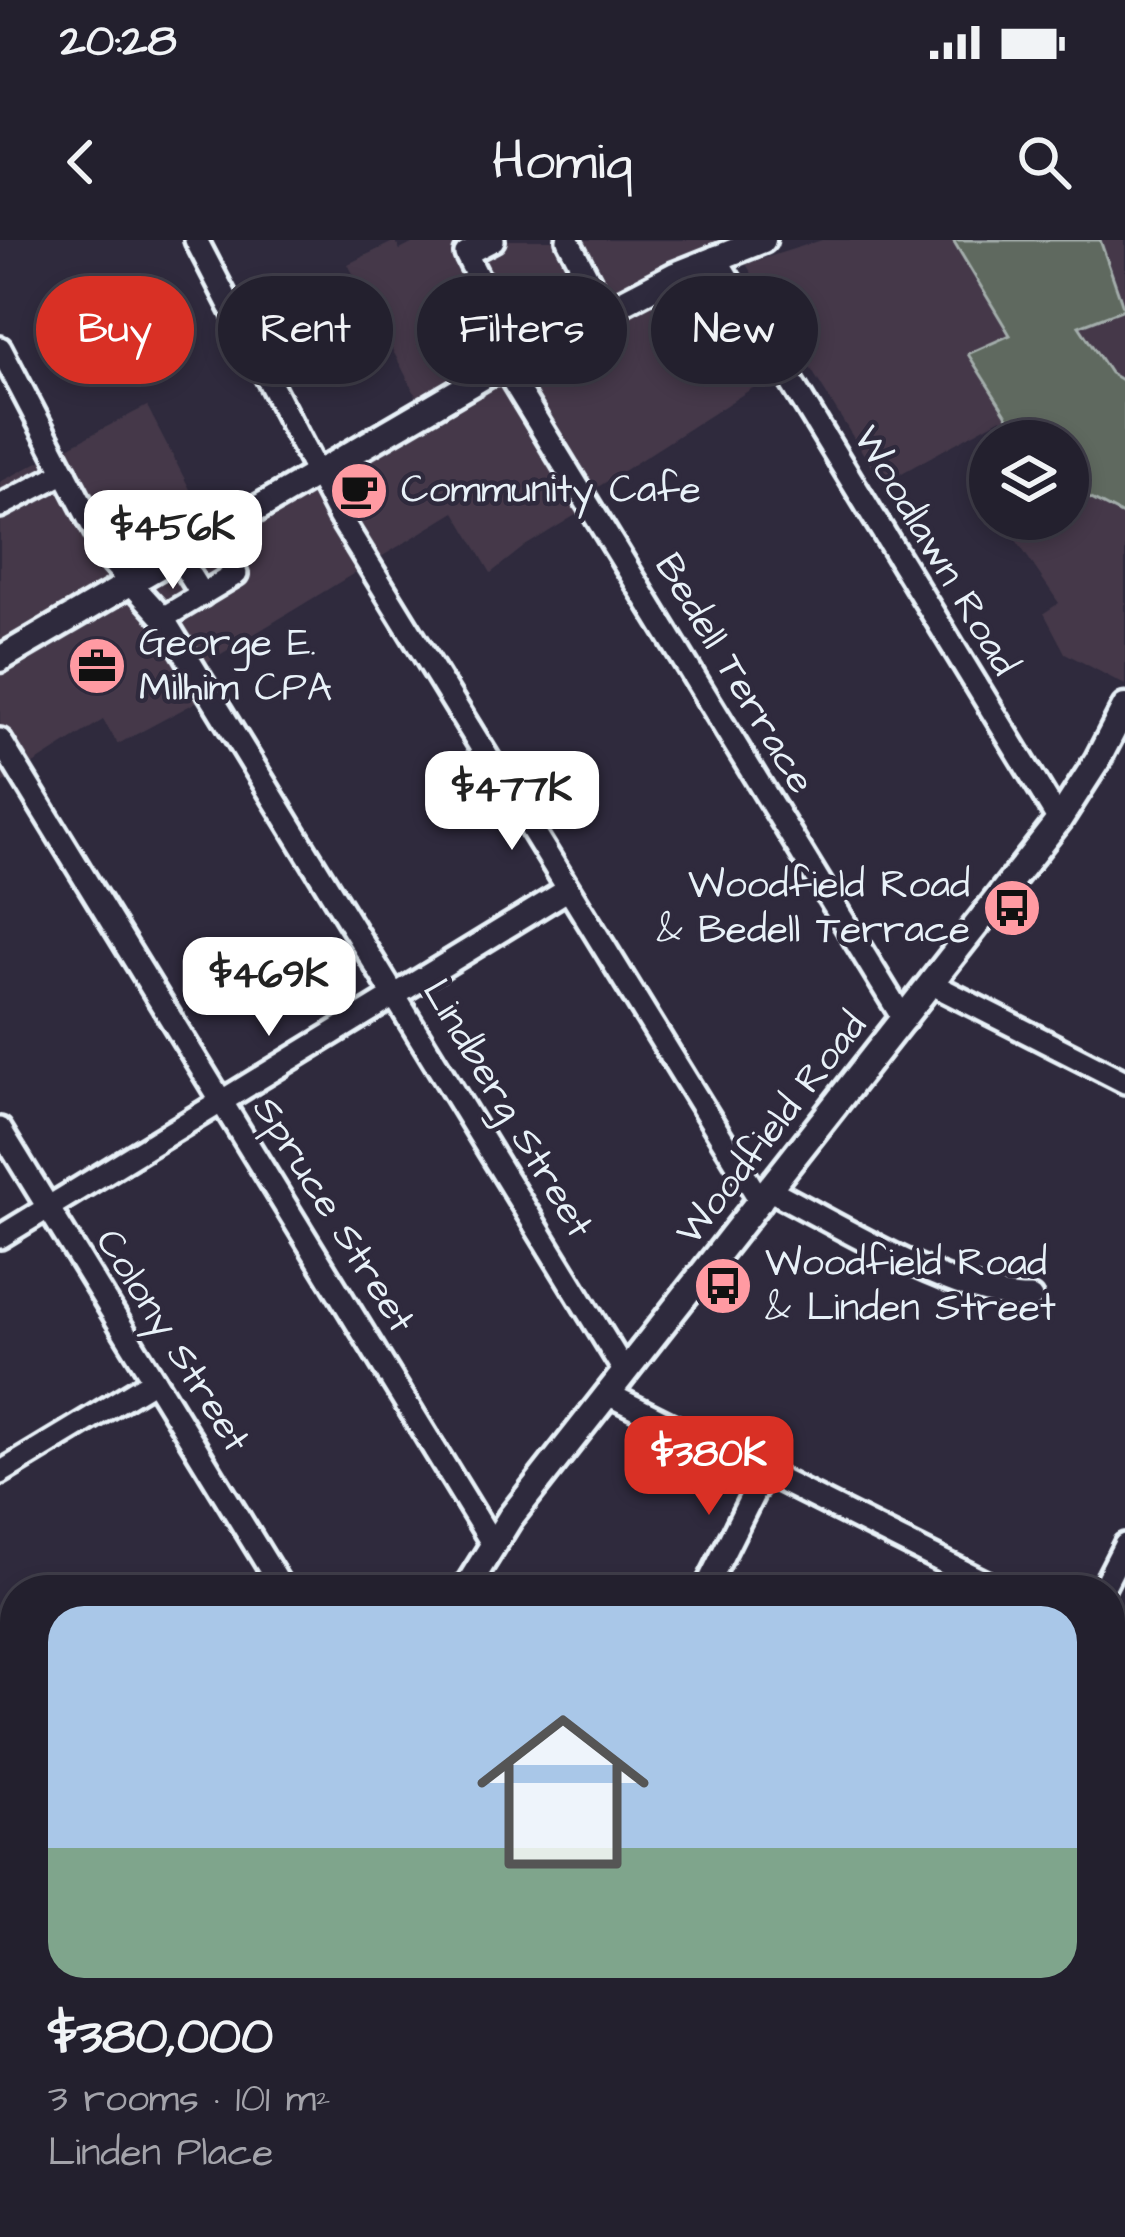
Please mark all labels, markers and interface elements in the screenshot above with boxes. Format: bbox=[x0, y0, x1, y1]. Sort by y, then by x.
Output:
text: 20:28 bbox=[60, 11, 177, 73]
text: Homiq bbox=[492, 125, 633, 200]
icon: back bbox=[48, 129, 114, 195]
icon: search bbox=[1011, 129, 1077, 195]
chip: Buy bbox=[36, 276, 194, 384]
chip: Rent bbox=[218, 276, 393, 384]
chip: Filters bbox=[417, 276, 627, 384]
chip: New bbox=[651, 276, 818, 384]
street label: Woodlawn Road bbox=[839, 416, 1031, 686]
map controls bbox=[969, 420, 1089, 540]
button: layers bbox=[969, 420, 1089, 540]
cafe icon: Community Cafe bbox=[328, 460, 390, 522]
place label: Community Cafe bbox=[401, 464, 701, 519]
pin: $456K bbox=[89, 490, 257, 592]
text: $456K bbox=[111, 502, 235, 556]
street label: Bedell Terrace bbox=[641, 544, 827, 804]
place label: George E. Milhim CPA bbox=[139, 617, 332, 716]
office icon: George E. Milhim CPA bbox=[66, 635, 128, 697]
pin: $477K bbox=[428, 751, 596, 853]
text: $477K bbox=[452, 763, 572, 817]
place label: Woodfield Road & Bedell Terrace bbox=[656, 859, 970, 958]
bus stop icon: Woodfield Road & Bedell Terrace bbox=[981, 877, 1043, 939]
pin: $469K bbox=[185, 937, 353, 1039]
text: $469K bbox=[210, 949, 328, 1003]
street label: Lindberg Street bbox=[408, 970, 606, 1249]
street label: Woodfield Road bbox=[664, 1001, 880, 1257]
street label: Spruce Street bbox=[239, 1086, 428, 1344]
street label: Colony Street bbox=[81, 1219, 262, 1464]
place label: Woodfield Road & Linden Street bbox=[765, 1237, 1056, 1336]
bus stop icon: Woodfield Road & Linden Street bbox=[692, 1255, 754, 1317]
pin: $380K bbox=[625, 1416, 793, 1518]
text: $380K bbox=[651, 1428, 767, 1482]
icon: home bbox=[455, 1684, 671, 1900]
text: $380,000 bbox=[48, 2002, 273, 2073]
text: 3 rooms · 101 m² bbox=[48, 2073, 331, 2127]
text: Linden Place bbox=[48, 2127, 273, 2181]

